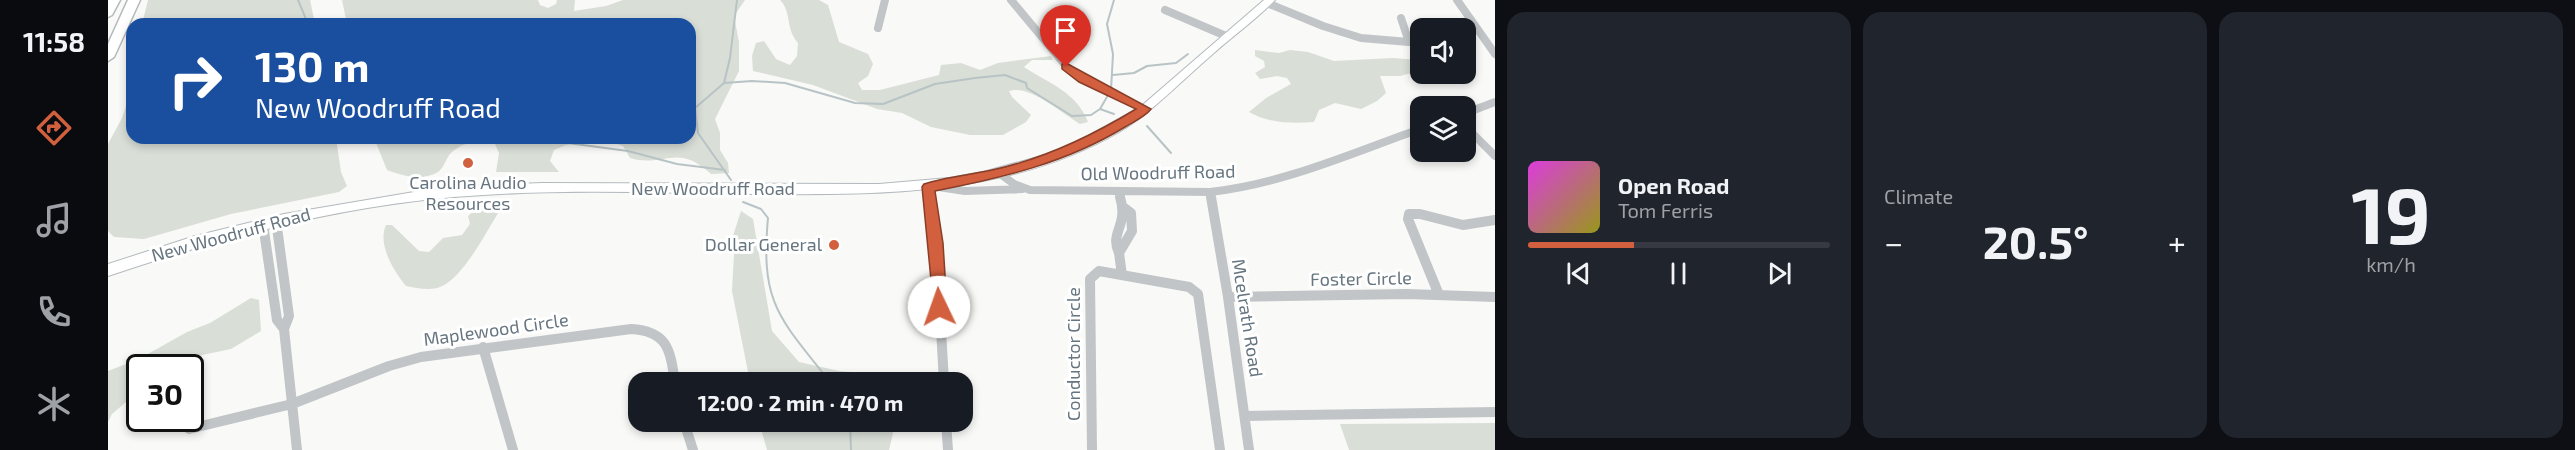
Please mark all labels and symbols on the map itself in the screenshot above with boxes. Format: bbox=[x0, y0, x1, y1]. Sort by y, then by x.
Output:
pin bbox=[1040, 5, 1091, 67]
marker: Carolina Audio Resources bbox=[461, 156, 475, 170]
street label: Old Woodruff Road bbox=[1080, 160, 1236, 184]
place label: Carolina Audio Resources bbox=[409, 171, 527, 214]
street label: New Woodruff Road bbox=[631, 177, 795, 199]
street label: New Woodruff Road bbox=[149, 202, 313, 266]
place label: Dollar General bbox=[705, 233, 823, 255]
marker: Dollar General bbox=[827, 238, 841, 252]
street label: Mcelrath Road bbox=[1228, 257, 1268, 379]
street label: Foster Circle bbox=[1310, 266, 1412, 290]
position arrow bbox=[907, 275, 971, 339]
street label: Conductor Circle bbox=[1062, 287, 1084, 421]
street label: Maplewood Circle bbox=[422, 308, 570, 350]
speed limit sign: 30 bbox=[126, 354, 204, 432]

